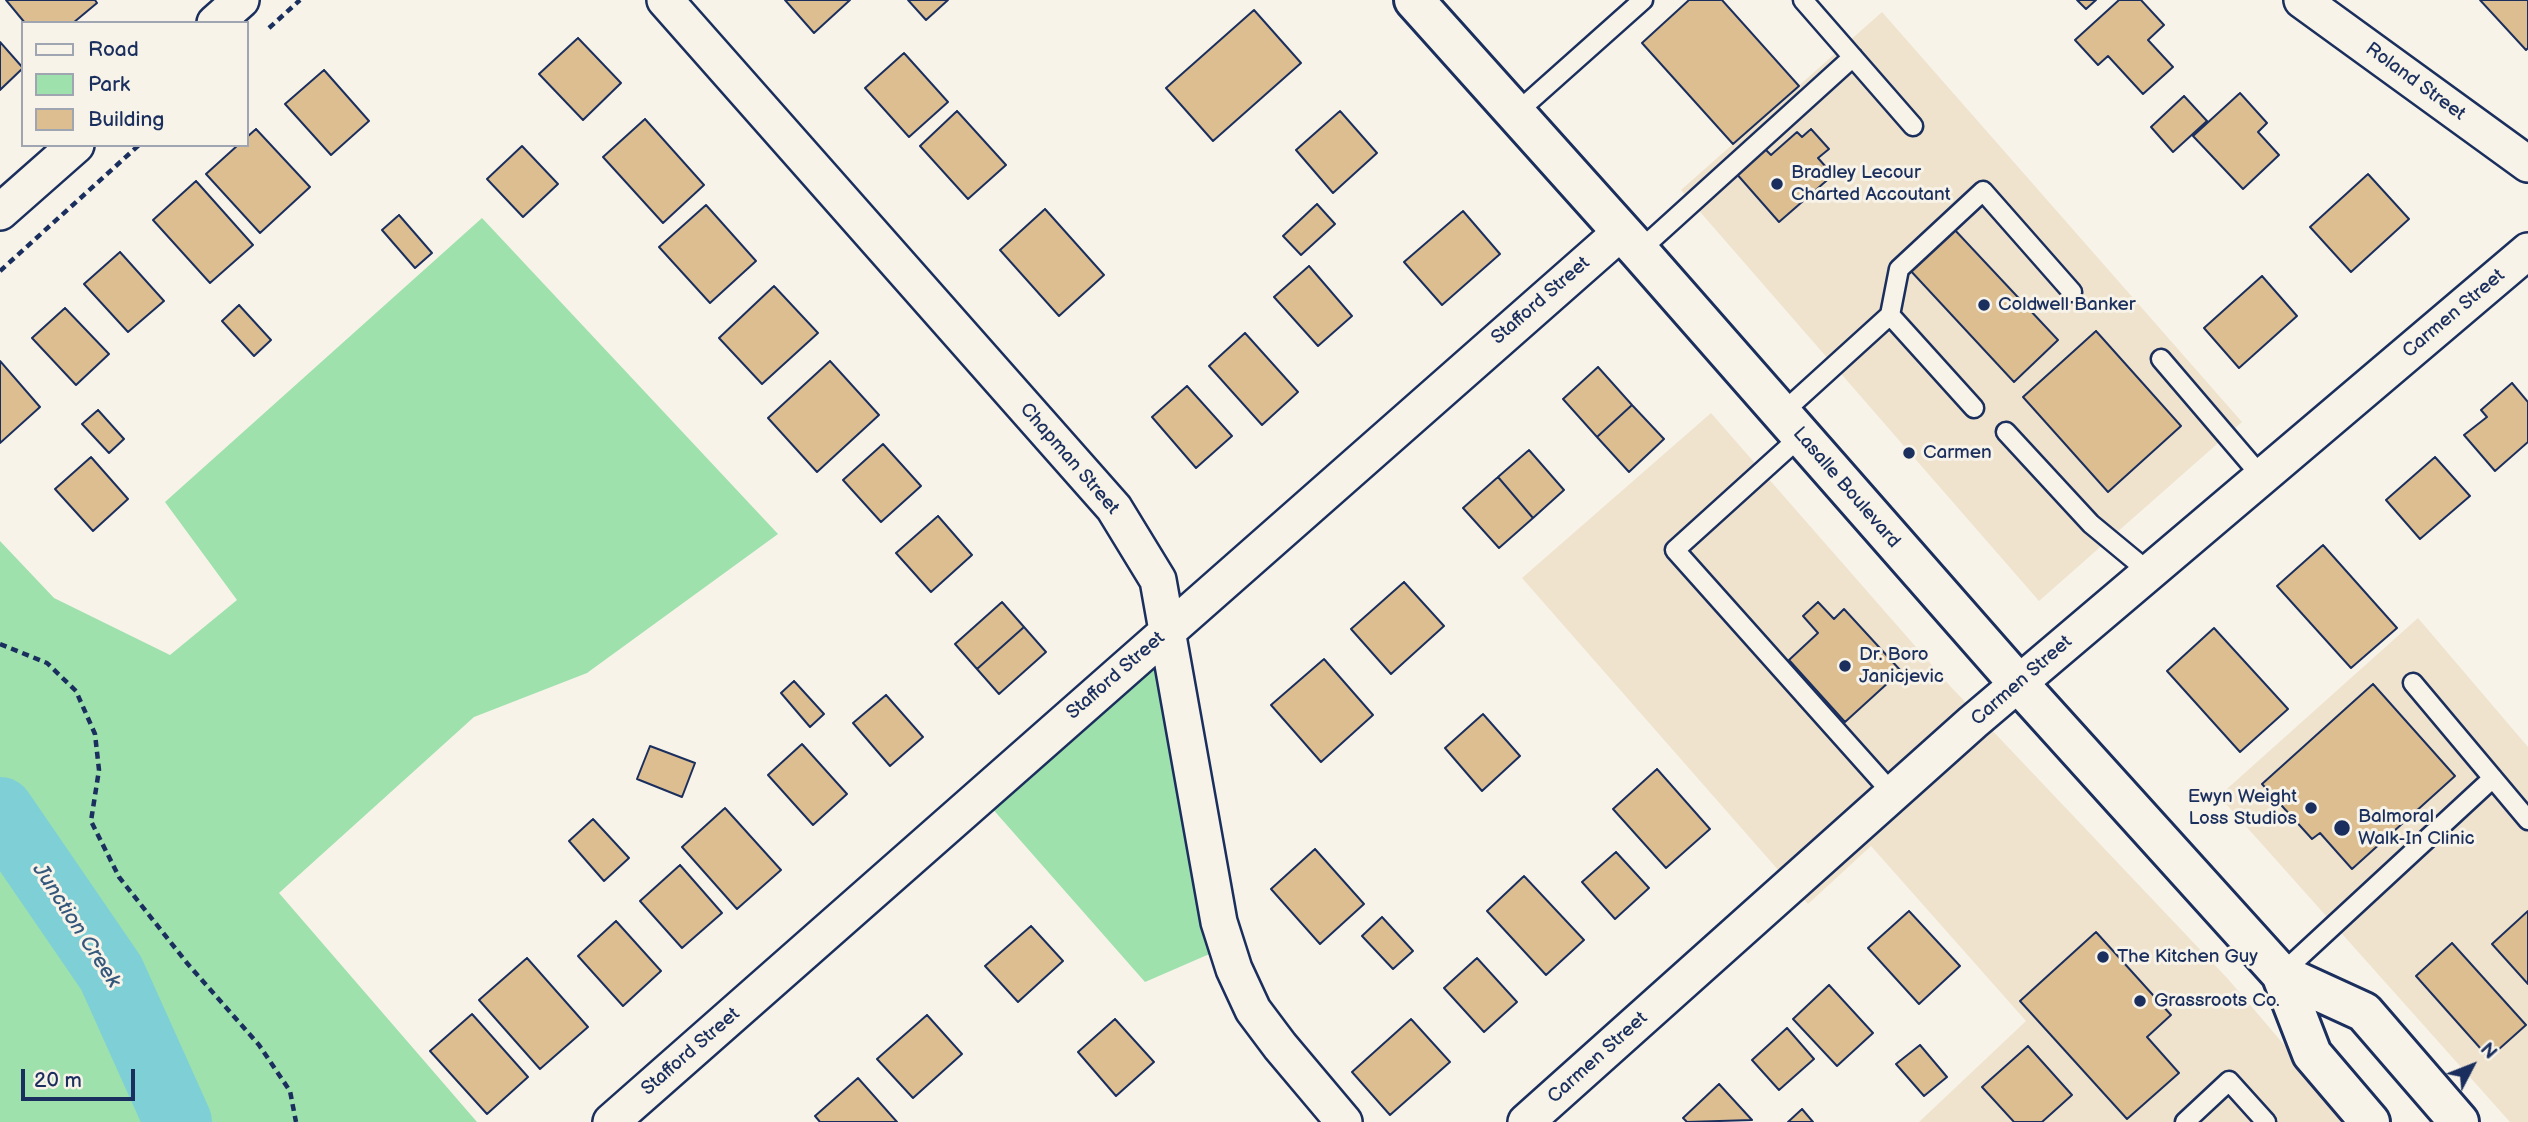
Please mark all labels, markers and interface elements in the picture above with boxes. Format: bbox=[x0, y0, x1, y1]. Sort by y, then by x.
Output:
legend bbox=[21, 21, 248, 147]
text: Road bbox=[88, 37, 139, 62]
street label: Roland Street bbox=[2361, 38, 2469, 126]
text: Park bbox=[88, 72, 130, 97]
text: Building bbox=[88, 107, 164, 132]
place label: Bradley Lecour Charted Accoutant bbox=[1791, 162, 1951, 206]
marker: Bradley Lecour Charted Accoutant bbox=[1769, 176, 1785, 192]
street label: Stafford Street bbox=[1487, 252, 1595, 350]
street label: Carmen Street bbox=[2398, 265, 2510, 363]
place label: Coldwell Banker bbox=[1998, 294, 2136, 316]
marker: Coldwell Banker bbox=[1976, 297, 1992, 313]
street label: Chapman Street bbox=[1014, 399, 1124, 519]
street label: Lasalle Boulevard bbox=[1787, 423, 1905, 553]
place label: Carmen bbox=[1923, 442, 1992, 464]
marker: Carmen bbox=[1901, 445, 1917, 461]
street label: Stafford Street bbox=[1062, 627, 1170, 725]
street label: Carmen Street bbox=[1967, 631, 2077, 731]
place label: Dr. Boro Janicjevic bbox=[1859, 644, 1944, 688]
marker: Dr. Boro Janicjevic bbox=[1837, 658, 1853, 674]
place label: Ewyn Weight Loss Studios bbox=[2188, 786, 2297, 830]
marker: Ewyn Weight Loss Studios bbox=[2303, 800, 2319, 816]
place label: Balmoral Walk-In Clinic bbox=[2358, 806, 2475, 850]
marker: Balmoral Walk-In Clinic bbox=[2332, 818, 2352, 838]
water label: Junction Creek bbox=[26, 859, 126, 993]
place label: The Kitchen Guy bbox=[2117, 946, 2258, 968]
marker: The Kitchen Guy bbox=[2095, 949, 2111, 965]
place label: Grassroots Co. bbox=[2154, 990, 2280, 1012]
marker: Grassroots Co. bbox=[2132, 993, 2148, 1009]
street label: Stafford Street bbox=[637, 1003, 745, 1101]
street label: Carmen Street bbox=[1544, 1007, 1652, 1109]
north arrow bbox=[2437, 1031, 2507, 1101]
text: N bbox=[2475, 1039, 2501, 1065]
scale bar bbox=[24, 1056, 138, 1100]
text: 20 m bbox=[34, 1068, 82, 1093]

